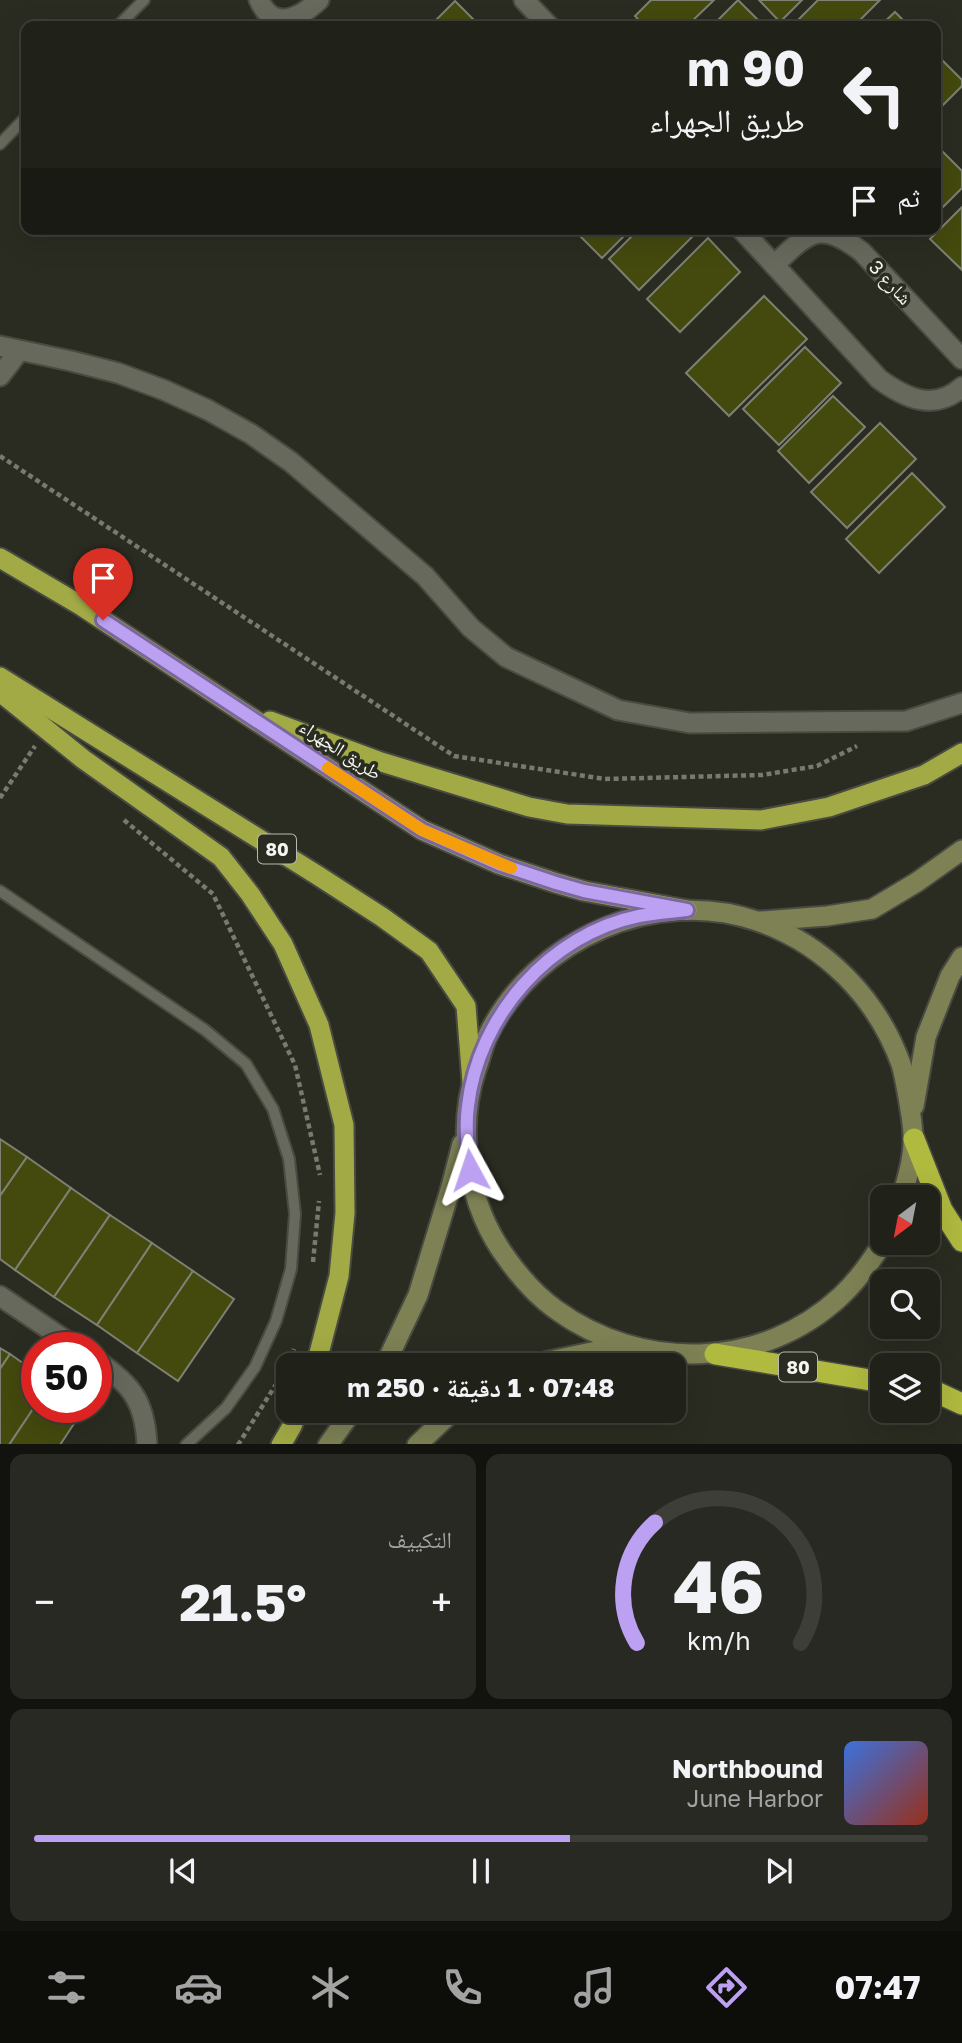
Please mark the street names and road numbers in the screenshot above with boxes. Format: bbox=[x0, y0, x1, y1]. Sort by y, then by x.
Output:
street label: شارع 3 bbox=[864, 255, 917, 310]
street label: طريق الجهراء bbox=[295, 714, 386, 785]
road number: 80 bbox=[258, 834, 296, 864]
road number: 80 bbox=[779, 1352, 817, 1382]

